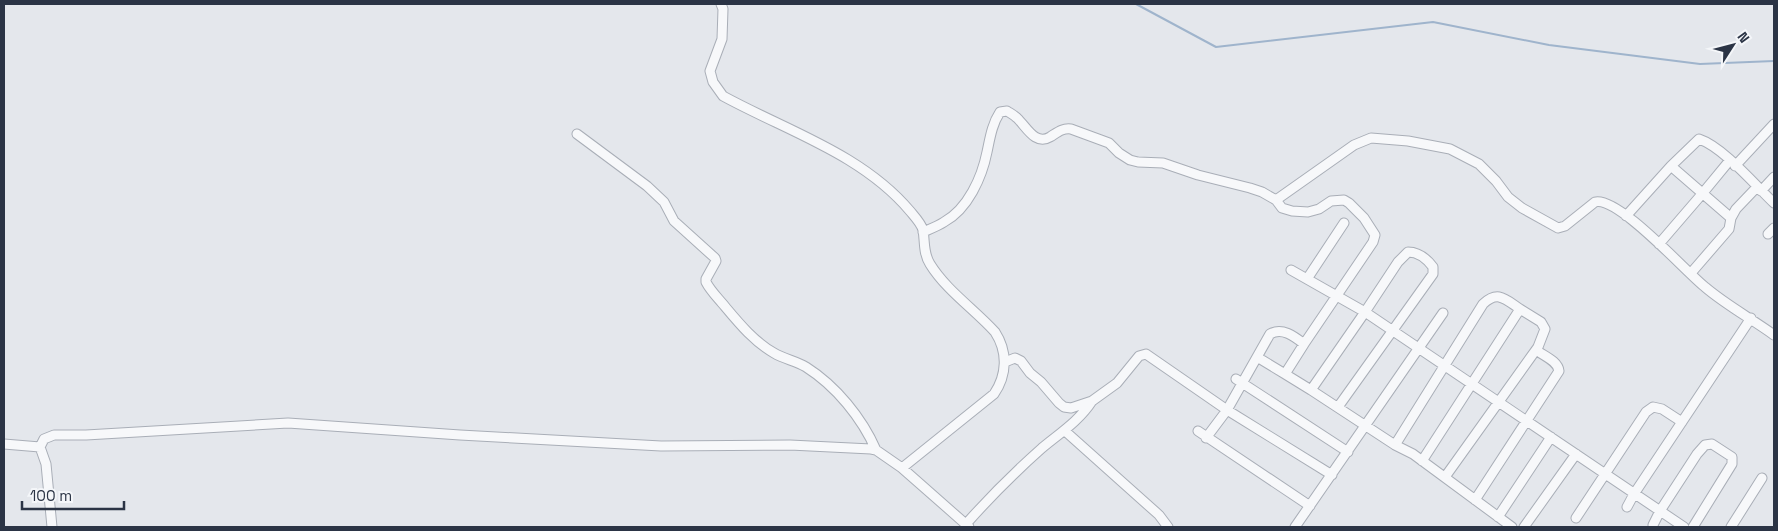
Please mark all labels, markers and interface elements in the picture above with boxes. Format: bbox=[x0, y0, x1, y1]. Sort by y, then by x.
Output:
north arrow bbox=[1708, 20, 1758, 70]
text: N bbox=[1733, 28, 1754, 46]
scale bar bbox=[22, 478, 125, 510]
text: 100 m bbox=[30, 486, 72, 505]

